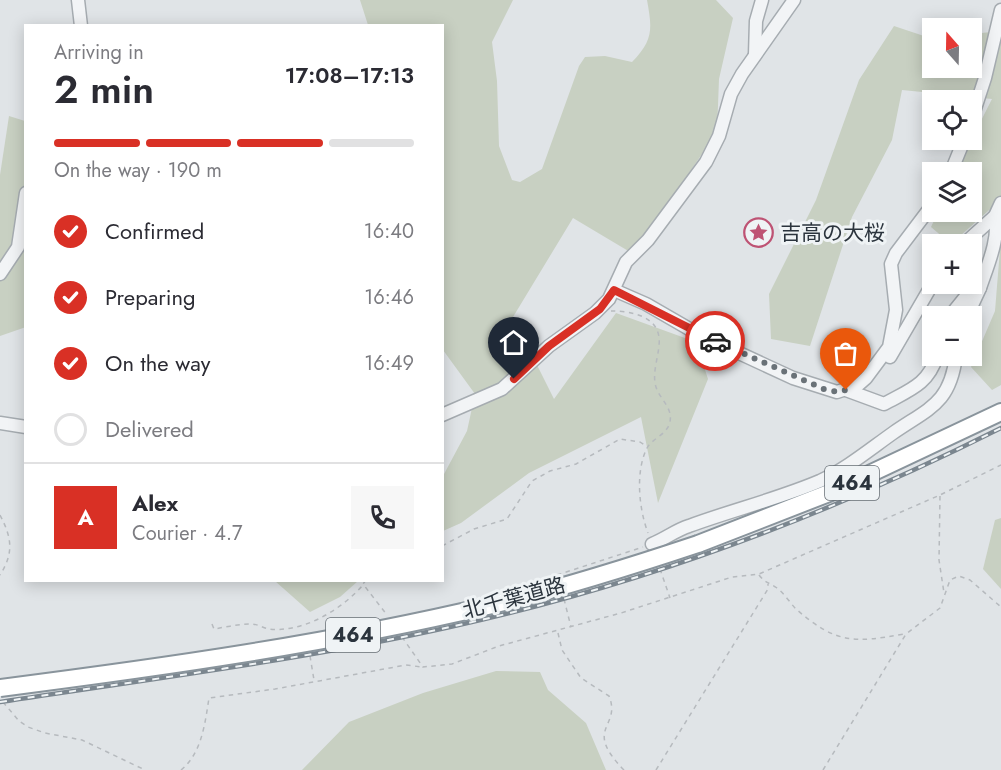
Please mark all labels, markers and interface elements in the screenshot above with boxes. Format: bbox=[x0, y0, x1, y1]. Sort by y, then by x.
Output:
north arrow bbox=[922, 18, 982, 78]
map controls bbox=[922, 18, 982, 366]
text: Arriving in bbox=[54, 38, 144, 67]
text: 17:08–17:13 bbox=[285, 59, 414, 91]
text: 2 min bbox=[54, 61, 154, 118]
button: locate bbox=[922, 90, 982, 150]
text: On the way · 190 m bbox=[54, 156, 222, 185]
button: layers bbox=[922, 162, 982, 222]
icon: check bbox=[54, 215, 87, 248]
text: Confirmed bbox=[105, 215, 204, 247]
text: 16:40 bbox=[364, 217, 414, 246]
place icon: 吉高の大桜 bbox=[743, 217, 775, 249]
place label: 吉高の大桜 bbox=[780, 218, 885, 248]
button: + bbox=[922, 234, 982, 294]
icon: check bbox=[54, 281, 87, 314]
text: Preparing bbox=[105, 281, 196, 313]
text: 16:46 bbox=[364, 283, 414, 312]
button: − bbox=[922, 306, 982, 366]
courier bbox=[685, 311, 745, 371]
pin bbox=[488, 317, 539, 379]
icon: car bbox=[699, 325, 732, 358]
icon: home bbox=[497, 326, 530, 359]
pin bbox=[820, 328, 871, 390]
icon: bag bbox=[829, 337, 862, 370]
icon: check bbox=[54, 347, 87, 380]
text: On the way bbox=[105, 347, 210, 379]
text: 16:49 bbox=[364, 349, 414, 378]
text: Delivered bbox=[105, 413, 194, 445]
road number: 464 bbox=[825, 466, 879, 500]
button: phone bbox=[351, 486, 414, 549]
text: Alex bbox=[132, 487, 178, 519]
text: A bbox=[77, 501, 94, 533]
text: Courier · 4.7 bbox=[132, 519, 243, 548]
street label: 北千葉道路 bbox=[459, 570, 569, 626]
road number: 464 bbox=[326, 618, 380, 652]

